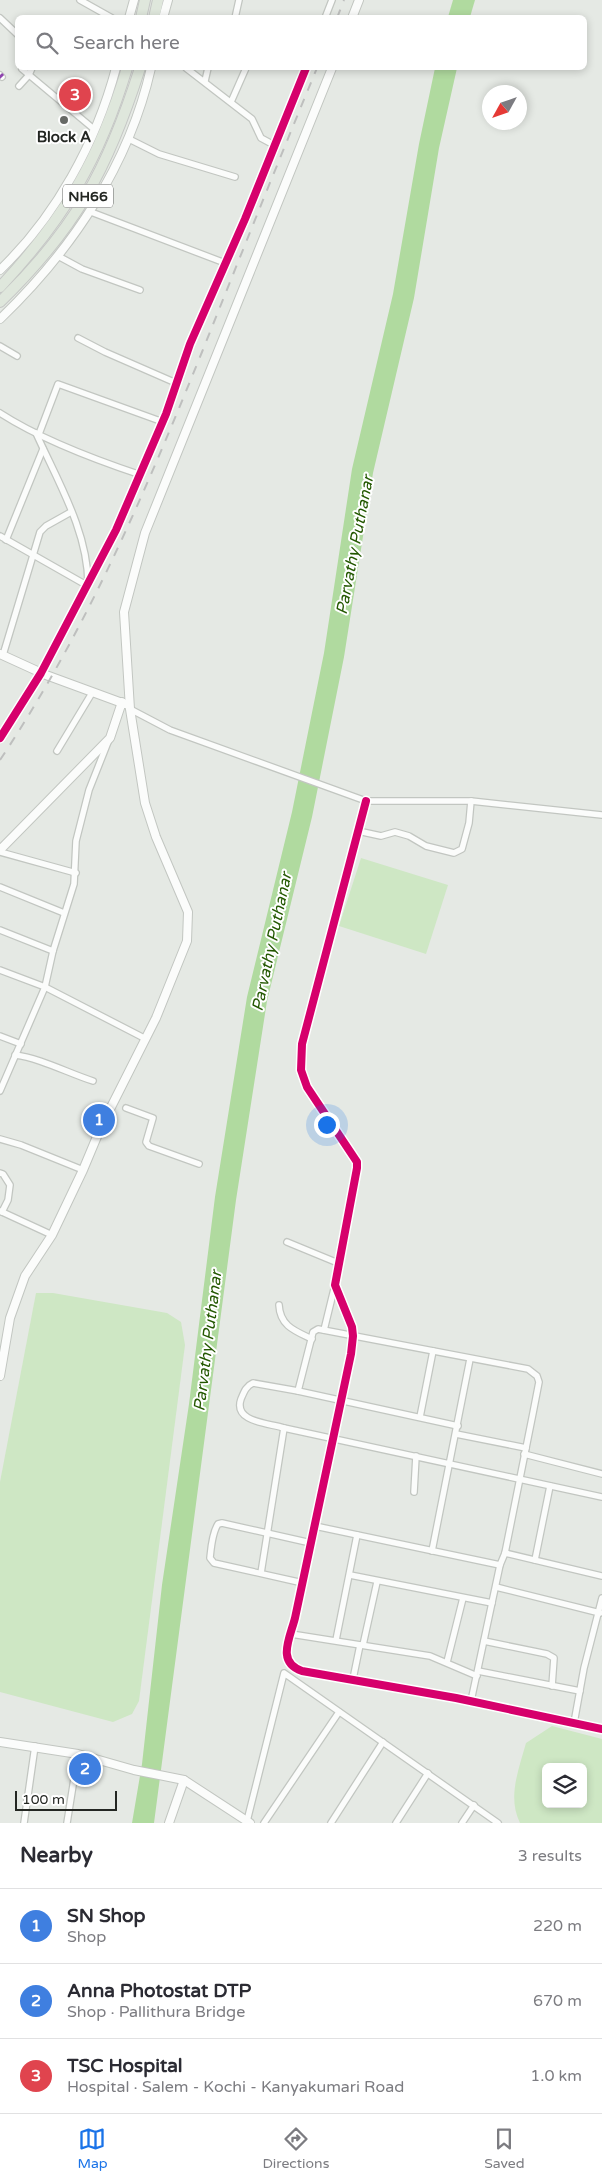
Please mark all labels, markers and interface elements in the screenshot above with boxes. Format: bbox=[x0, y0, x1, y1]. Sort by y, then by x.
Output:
search box bbox=[15, 15, 587, 70]
icon: search bbox=[33, 29, 61, 57]
text: Search here bbox=[73, 32, 180, 54]
pin: 3 bbox=[59, 76, 91, 114]
north arrow bbox=[482, 85, 527, 130]
marker: Block A bbox=[58, 114, 70, 126]
place label: Block A bbox=[37, 128, 91, 146]
road number: NH66 bbox=[63, 185, 113, 208]
water label: Parvathy Puthanar bbox=[332, 472, 379, 616]
water label: Parvathy Puthanar bbox=[248, 869, 297, 1013]
pin: 1 bbox=[83, 1101, 115, 1139]
your location bbox=[314, 1112, 340, 1138]
water label: Parvathy Puthanar bbox=[189, 1268, 227, 1412]
pin: 2 bbox=[69, 1750, 101, 1788]
map controls bbox=[542, 1763, 587, 1808]
button: layers bbox=[542, 1763, 587, 1808]
scale bar bbox=[15, 1788, 118, 1811]
text: 100 m bbox=[22, 1791, 65, 1808]
text: Nearby bbox=[20, 1843, 93, 1868]
text: 3 results bbox=[518, 1846, 582, 1866]
text: SN Shop bbox=[67, 1905, 146, 1927]
text: 1 bbox=[31, 1916, 41, 1936]
text: 220 m bbox=[533, 1916, 582, 1936]
text: Shop bbox=[67, 1927, 106, 1947]
text: Anna Photostat DTP bbox=[67, 1980, 251, 2002]
text: 2 bbox=[31, 1991, 41, 2011]
text: 670 m bbox=[533, 1991, 582, 2011]
text: Shop · Pallithura Bridge bbox=[67, 2002, 245, 2022]
text: TSC Hospital bbox=[67, 2055, 183, 2077]
text: 3 bbox=[31, 2066, 41, 2086]
text: 1.0 km bbox=[530, 2066, 582, 2086]
text: Hospital · Salem - Kochi - Kanyakumari Road bbox=[67, 2077, 404, 2097]
tab: Map bbox=[77, 2125, 108, 2172]
tab: Directions bbox=[262, 2125, 329, 2172]
tab: Saved bbox=[484, 2125, 525, 2172]

